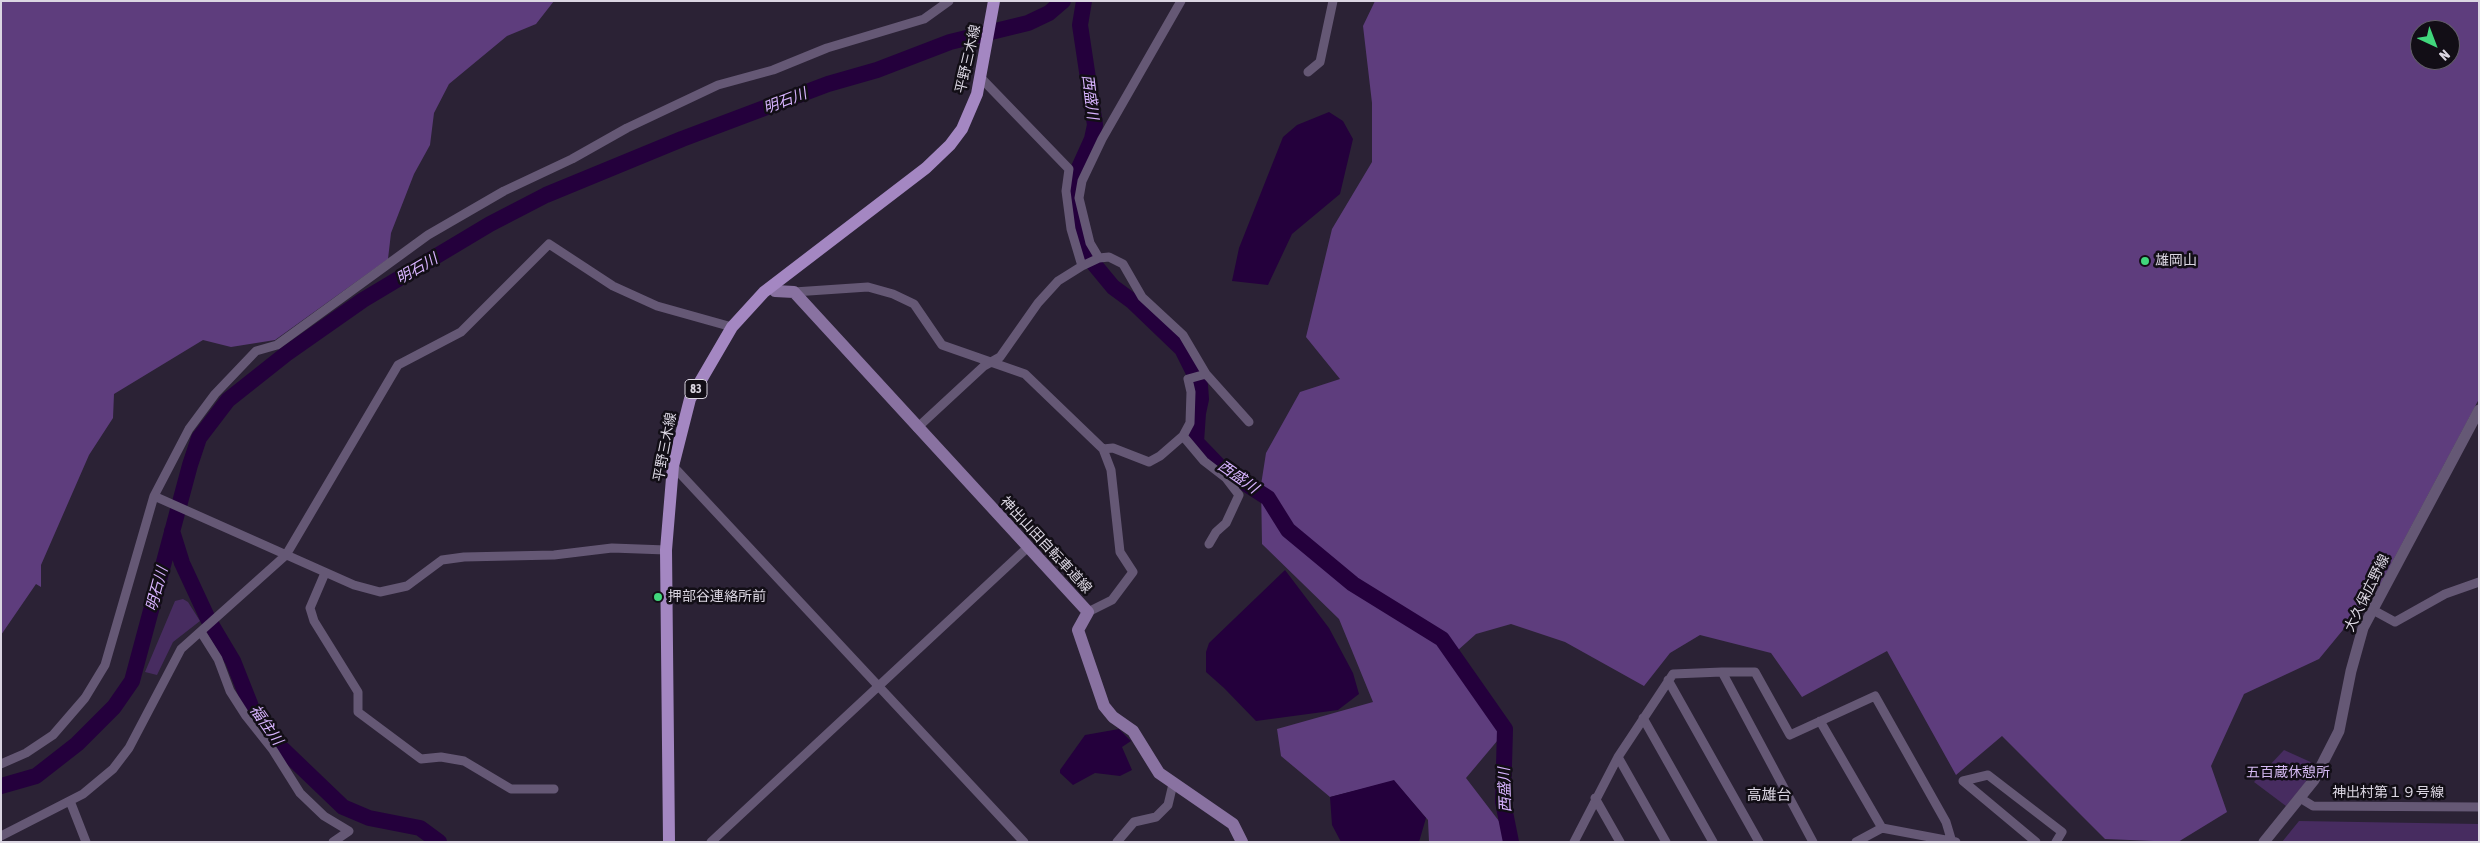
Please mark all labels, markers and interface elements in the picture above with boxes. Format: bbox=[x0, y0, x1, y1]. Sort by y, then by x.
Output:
north arrow bbox=[2410, 20, 2460, 70]
street label: 平野三木線 bbox=[952, 23, 984, 95]
text: N bbox=[2436, 47, 2453, 64]
water label: 西盛川 bbox=[1078, 74, 1102, 120]
water label: 明石川 bbox=[761, 85, 809, 117]
water label: 明石川 bbox=[393, 250, 441, 288]
place label: 雄岡山 bbox=[2155, 253, 2197, 269]
marker: 雄岡山 bbox=[2139, 255, 2151, 267]
road number: 83 bbox=[685, 379, 707, 398]
street label: 平野三木線 bbox=[650, 411, 680, 483]
water label: 西盛川 bbox=[1214, 457, 1262, 497]
street label: 神出山田自転車道線 bbox=[997, 493, 1095, 597]
street label: 大久保広野線 bbox=[2341, 552, 2393, 634]
water label: 明石川 bbox=[142, 565, 172, 613]
place label: 押部谷連絡所前 bbox=[668, 589, 766, 605]
marker: 押部谷連絡所前 bbox=[652, 591, 664, 603]
water label: 福住川 bbox=[246, 701, 286, 749]
park label: 五百蔵休憩所 bbox=[2246, 765, 2330, 781]
water label: 西盛川 bbox=[1495, 767, 1515, 813]
street label: 神出村第１９号線 bbox=[2332, 785, 2444, 801]
district label: 高雄台 bbox=[1747, 786, 1791, 804]

